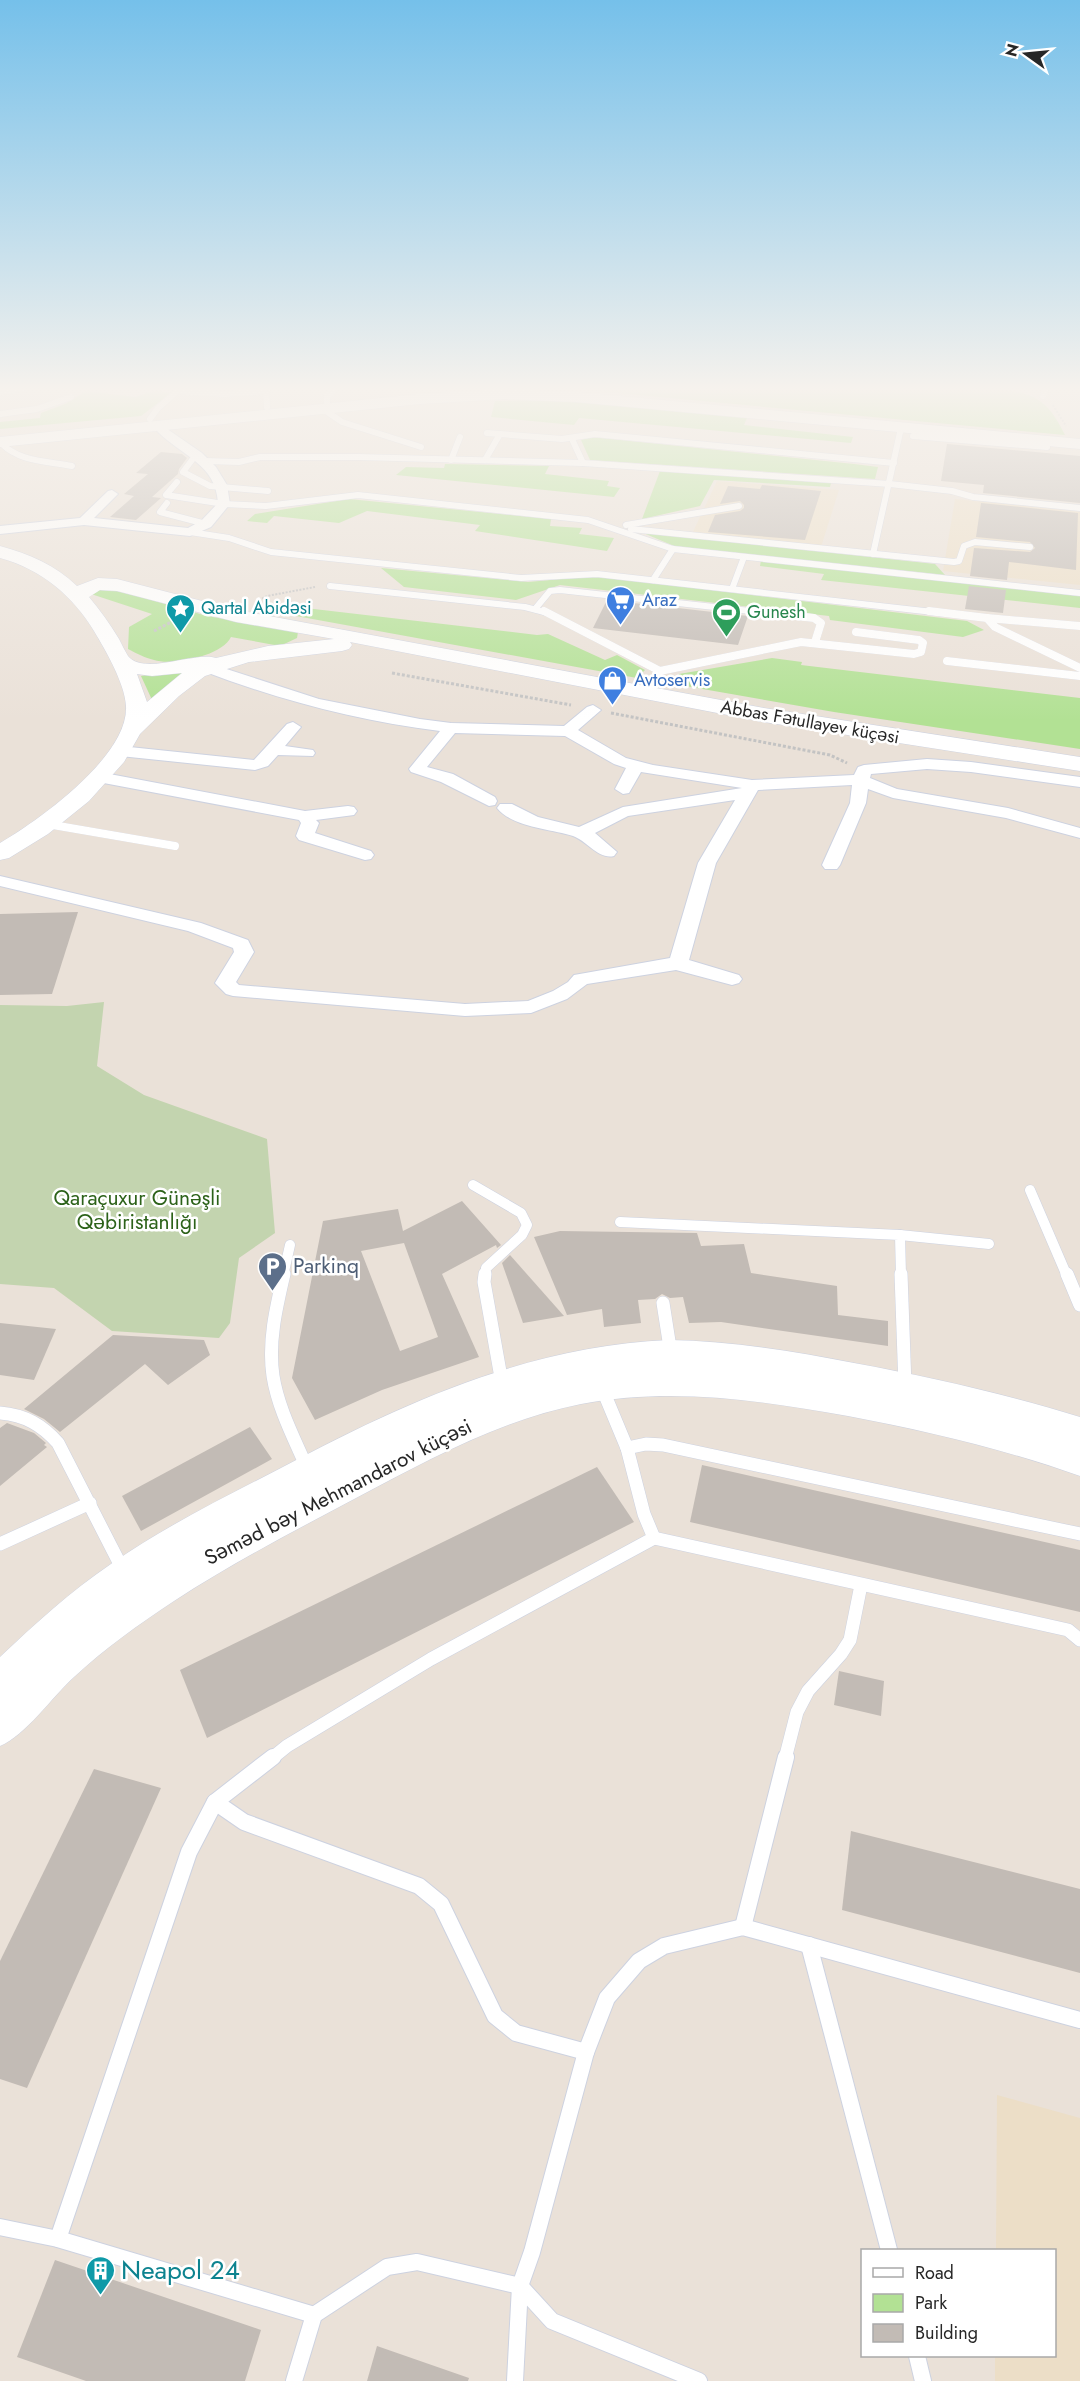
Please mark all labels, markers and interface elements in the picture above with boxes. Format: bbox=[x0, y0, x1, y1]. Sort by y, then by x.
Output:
north arrow bbox=[996, 24, 1056, 84]
text: N bbox=[999, 41, 1025, 59]
supermarket icon: Araz bbox=[605, 584, 637, 626]
place label: Araz bbox=[642, 587, 678, 613]
place icon: Qartal Abidəsi bbox=[164, 592, 196, 634]
place label: Qartal Abidəsi bbox=[201, 595, 312, 621]
sports icon: Gunesh bbox=[710, 596, 742, 638]
place label: Gunesh bbox=[747, 599, 806, 625]
shop icon: Avtoservis bbox=[597, 664, 629, 706]
place label: Avtoservis bbox=[634, 667, 710, 693]
street label: Abbas Fətullayev küçəsi bbox=[719, 693, 901, 751]
park label: Qaraçuxur Günəşli Qəbiristanlığı bbox=[54, 1183, 220, 1237]
parking icon: Parkinq bbox=[256, 1250, 288, 1292]
place label: Parkinq bbox=[293, 1251, 359, 1281]
street label: Səməd bəy Mehmandarov küçəsi bbox=[199, 1411, 477, 1573]
legend bbox=[861, 2249, 1056, 2357]
place label: Neapol 24 bbox=[121, 2251, 240, 2289]
building icon: Neapol 24 bbox=[84, 2254, 116, 2296]
text: Road bbox=[915, 2260, 954, 2286]
text: Park bbox=[915, 2290, 947, 2316]
text: Building bbox=[915, 2320, 978, 2346]

